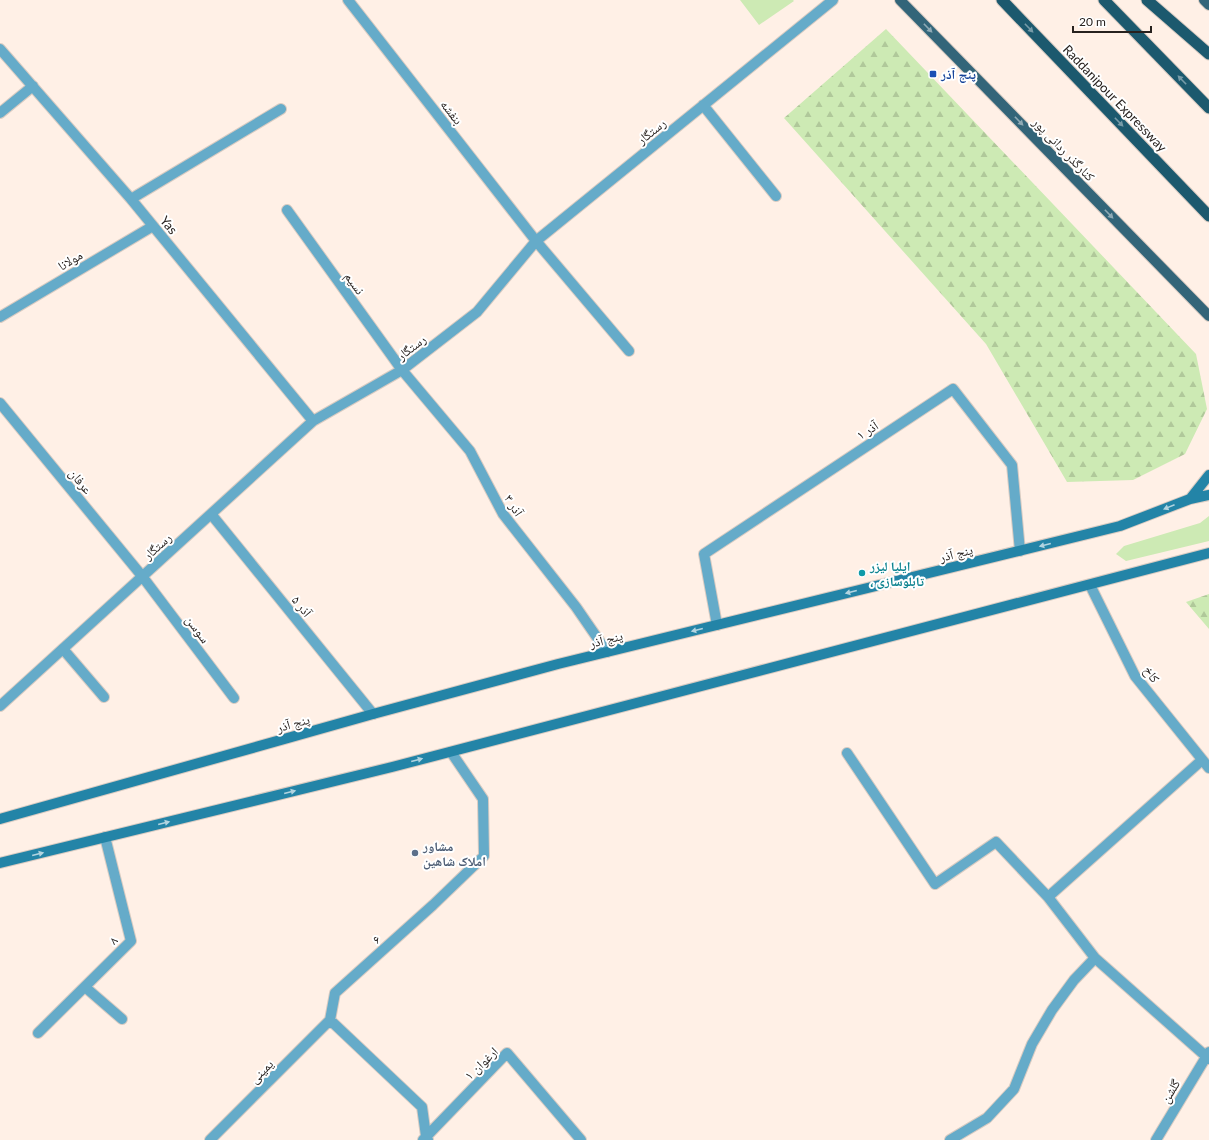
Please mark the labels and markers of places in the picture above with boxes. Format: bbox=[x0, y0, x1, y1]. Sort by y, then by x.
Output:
place label: پنج آذر bbox=[940, 66, 976, 83]
marker: پنج آذر bbox=[928, 69, 938, 79]
place label: ایلیا لیزر ، تابلوسازی bbox=[869, 558, 924, 589]
marker: ایلیا لیزر ، تابلوسازی bbox=[857, 568, 867, 578]
place label: مشاور املاک شاهین bbox=[422, 838, 486, 870]
marker: مشاور املاک شاهین bbox=[410, 848, 420, 858]

